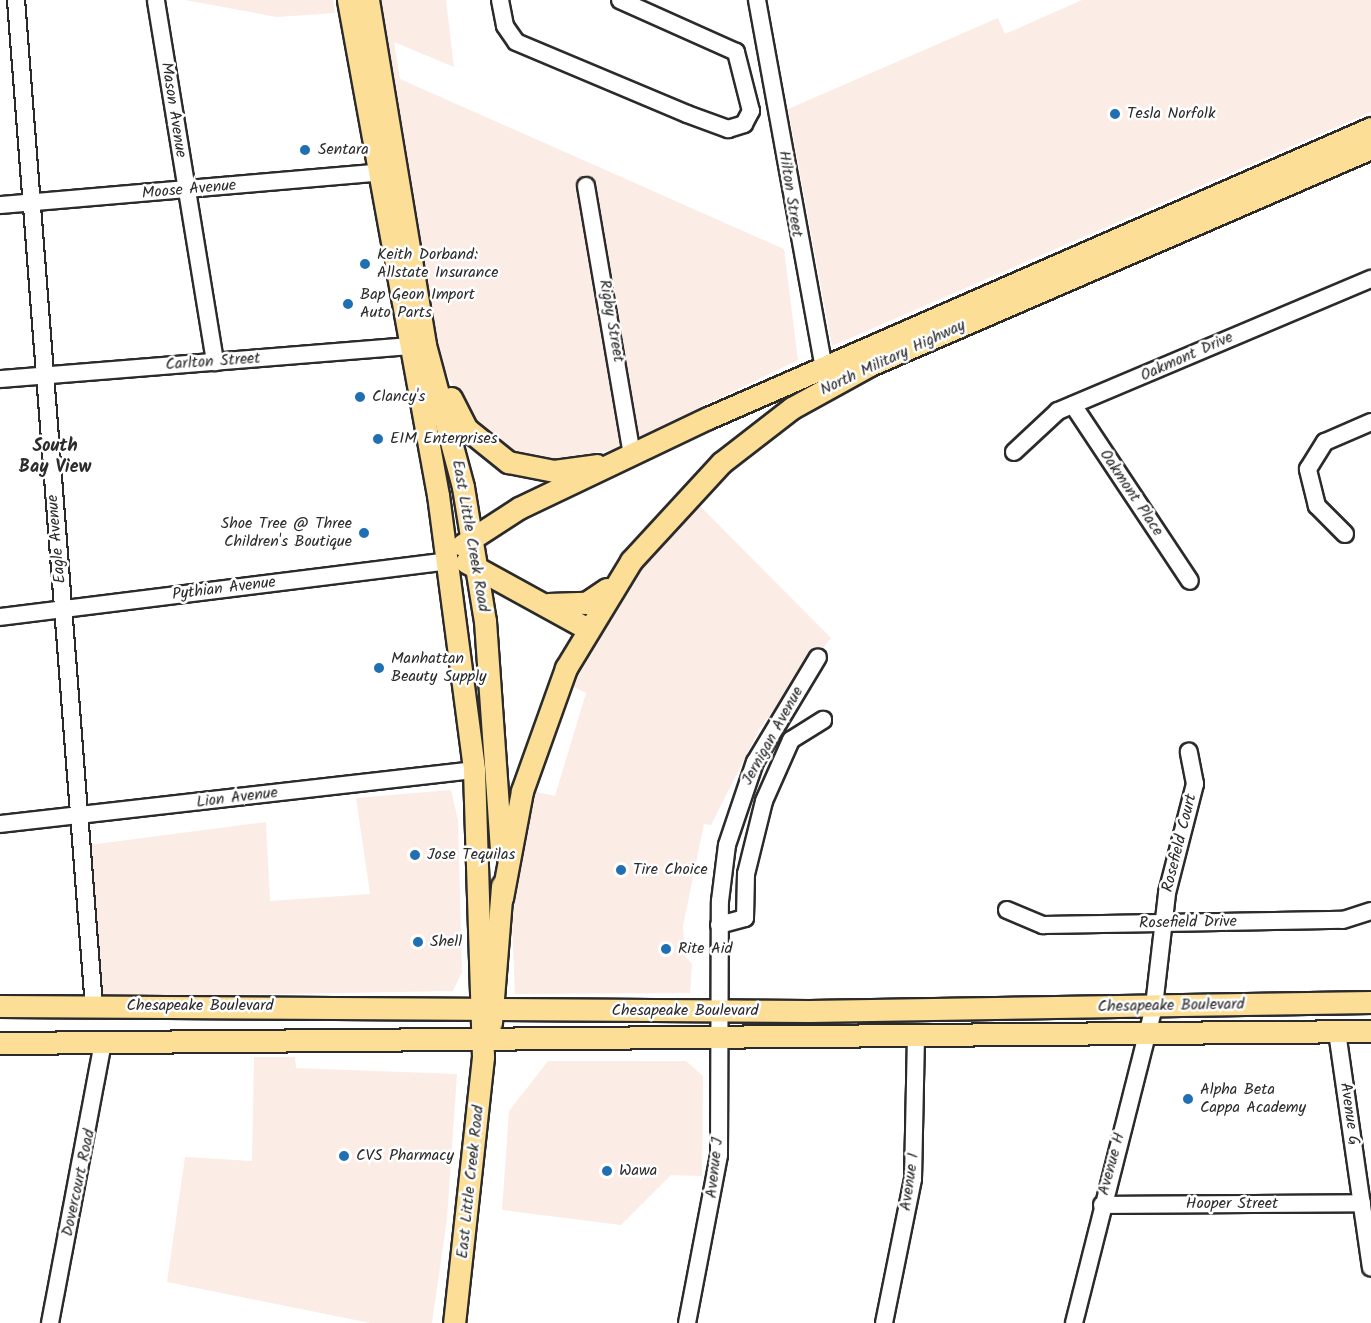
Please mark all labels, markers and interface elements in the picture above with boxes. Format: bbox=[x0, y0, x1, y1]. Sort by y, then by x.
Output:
street label: Mason Avenue bbox=[156, 61, 190, 159]
place label: Tesla Norfolk bbox=[1127, 104, 1215, 124]
marker: Tesla Norfolk bbox=[1108, 107, 1122, 121]
place label: Sentara bbox=[318, 140, 369, 160]
marker: Sentara bbox=[296, 141, 314, 159]
street label: Hilton Street bbox=[774, 149, 806, 239]
street label: Moose Avenue bbox=[141, 176, 237, 204]
place label: Keith Dorband: Allstate Insurance bbox=[377, 245, 499, 283]
marker: Keith Dorband: Allstate Insurance bbox=[358, 257, 372, 271]
street label: Rigby Street bbox=[594, 278, 628, 364]
place label: Bap Geon Import Auto Parts bbox=[360, 285, 475, 323]
marker: Bap Geon Import Auto Parts bbox=[341, 297, 355, 311]
street label: North Military Highway bbox=[817, 316, 969, 400]
street label: Oakmont Drive bbox=[1138, 328, 1236, 386]
street label: Carlton Street bbox=[165, 349, 261, 375]
place label: Clancy's bbox=[372, 387, 425, 407]
marker: Clancy's bbox=[353, 390, 367, 404]
place label: EIM Enterprises bbox=[390, 429, 498, 449]
marker: EIM Enterprises bbox=[371, 432, 385, 446]
district label: South Bay View bbox=[19, 437, 91, 480]
street label: Oakmont Place bbox=[1095, 446, 1167, 540]
street label: East Little Creek Road bbox=[447, 458, 493, 614]
street label: Eagle Avenue bbox=[44, 494, 70, 584]
place label: Shoe Tree @ Three Children's Boutique bbox=[221, 514, 352, 552]
marker: Shoe Tree @ Three Children's Boutique bbox=[357, 526, 371, 540]
street label: Pythian Avenue bbox=[171, 573, 277, 605]
place label: Manhattan Beauty Supply bbox=[391, 649, 487, 687]
marker: Manhattan Beauty Supply bbox=[372, 661, 386, 675]
street label: Jernigan Avenue bbox=[738, 683, 808, 789]
street label: Lion Avenue bbox=[195, 783, 279, 813]
street label: Rosefield Court bbox=[1159, 792, 1201, 894]
place label: Jose Tequilas bbox=[427, 845, 515, 865]
marker: Jose Tequilas bbox=[408, 848, 422, 862]
place label: Tire Choice bbox=[633, 860, 708, 880]
marker: Tire Choice bbox=[614, 863, 628, 877]
street label: Rosefield Drive bbox=[1139, 913, 1237, 933]
place label: Shell bbox=[430, 932, 462, 952]
marker: Shell bbox=[411, 935, 425, 949]
place label: Rite Aid bbox=[678, 939, 732, 959]
marker: Rite Aid bbox=[659, 942, 673, 956]
street label: Chesapeake Boulevard bbox=[1097, 995, 1245, 1017]
street label: Chesapeake Boulevard bbox=[127, 996, 273, 1016]
street label: Chesapeake Boulevard bbox=[612, 1001, 758, 1021]
place label: Alpha Beta Cappa Academy bbox=[1200, 1080, 1306, 1118]
street label: Avenue G bbox=[1335, 1081, 1363, 1147]
marker: Alpha Beta Cappa Academy bbox=[1181, 1092, 1195, 1106]
street label: East Little Creek Road bbox=[453, 1104, 489, 1260]
street label: Dovercourt Road bbox=[58, 1128, 100, 1238]
street label: Avenue H bbox=[1094, 1130, 1130, 1198]
street label: Avenue J bbox=[702, 1137, 728, 1199]
place label: CVS Pharmacy bbox=[356, 1146, 454, 1166]
marker: CVS Pharmacy bbox=[337, 1149, 351, 1163]
street label: Avenue I bbox=[896, 1152, 924, 1212]
place label: Wawa bbox=[619, 1161, 657, 1181]
marker: Wawa bbox=[600, 1164, 614, 1178]
street label: Hooper Street bbox=[1186, 1194, 1278, 1214]

